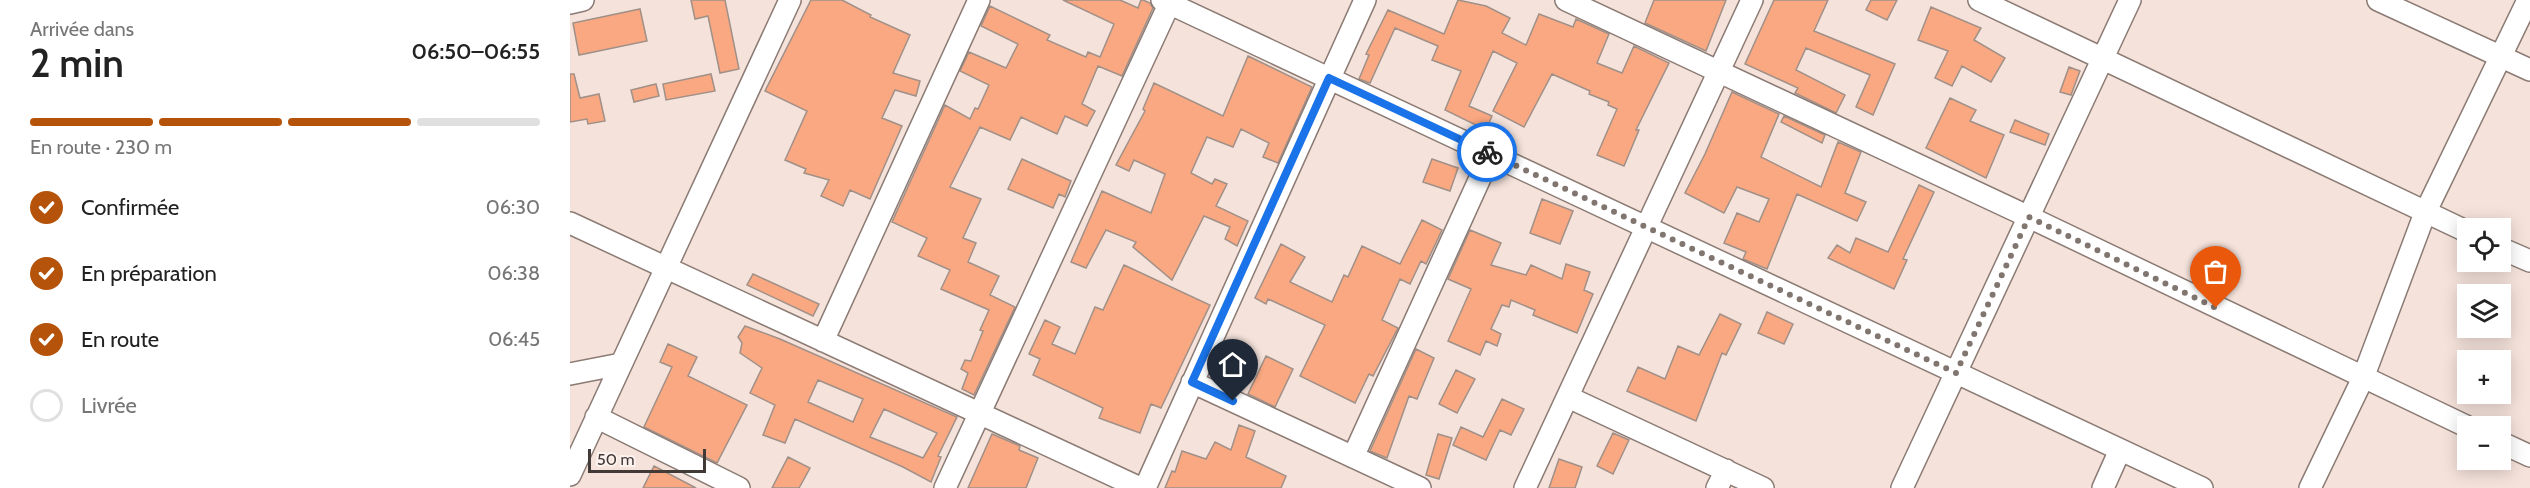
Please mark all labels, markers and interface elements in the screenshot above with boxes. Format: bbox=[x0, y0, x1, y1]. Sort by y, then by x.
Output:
text: Arrivée dans bbox=[30, 17, 134, 41]
text: 06:50–06:55 bbox=[412, 38, 540, 65]
text: 2 min bbox=[30, 39, 124, 87]
courier bbox=[1457, 122, 1517, 182]
text: En route · 230 m bbox=[30, 135, 172, 159]
icon: bike bbox=[1471, 136, 1504, 169]
icon: check bbox=[30, 191, 63, 224]
text: Confirmée bbox=[81, 194, 179, 221]
text: 06:30 bbox=[486, 195, 540, 219]
map controls bbox=[2457, 218, 2511, 470]
button: locate bbox=[2457, 218, 2511, 272]
pin bbox=[2190, 246, 2241, 308]
icon: bag bbox=[2199, 255, 2232, 288]
icon: check bbox=[30, 257, 63, 290]
text: En préparation bbox=[81, 260, 217, 287]
text: 06:38 bbox=[488, 261, 540, 285]
button: layers bbox=[2457, 284, 2511, 338]
icon: check bbox=[30, 323, 63, 356]
text: En route bbox=[81, 326, 159, 353]
text: 06:45 bbox=[488, 327, 540, 351]
pin bbox=[1207, 339, 1258, 401]
icon: home bbox=[1216, 348, 1249, 381]
button: + bbox=[2457, 350, 2511, 404]
text: Livrée bbox=[81, 392, 137, 419]
button: − bbox=[2457, 416, 2511, 470]
scale bar bbox=[588, 446, 706, 474]
text: 50 m bbox=[597, 450, 634, 469]

